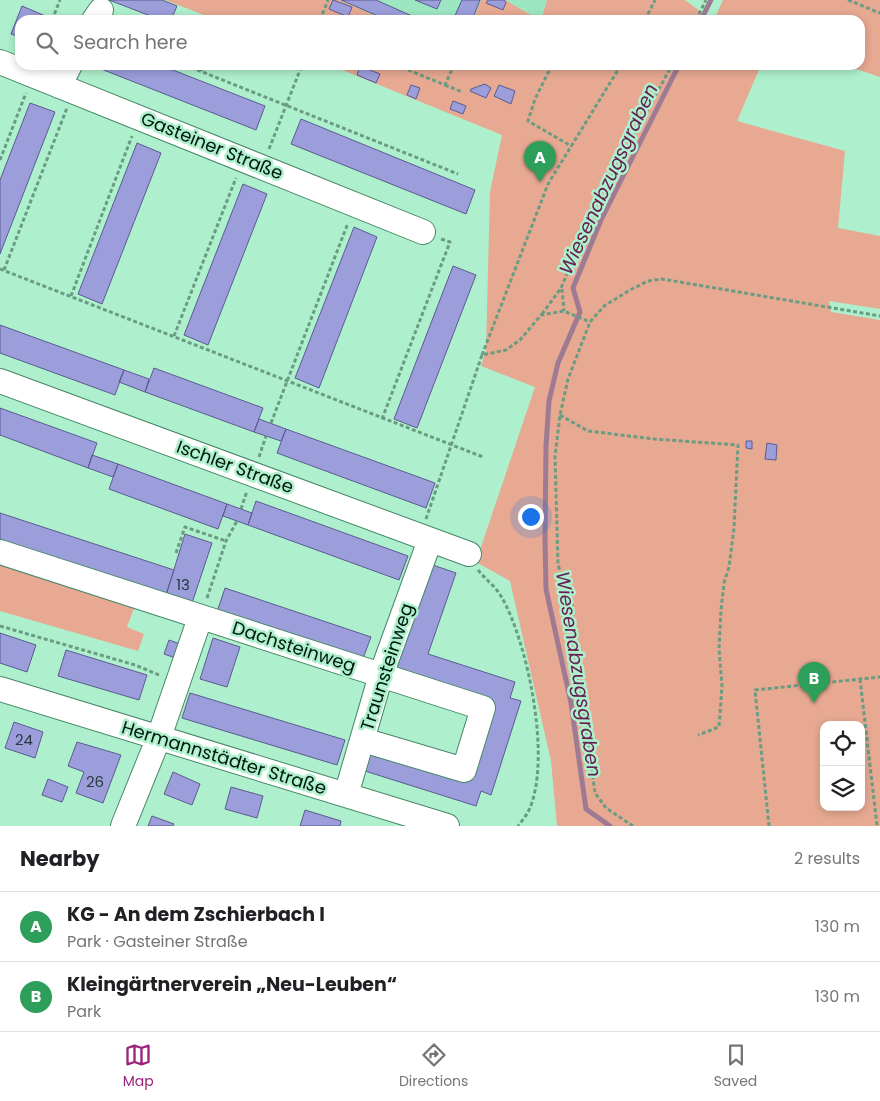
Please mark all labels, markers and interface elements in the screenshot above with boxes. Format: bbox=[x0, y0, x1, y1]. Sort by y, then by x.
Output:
search box bbox=[15, 15, 865, 70]
icon: search bbox=[33, 29, 61, 57]
text: Search here bbox=[73, 29, 187, 56]
water label: Wiesenabzugsgraben bbox=[552, 79, 665, 279]
street label: Gasteiner Straße bbox=[137, 106, 287, 185]
pin: A bbox=[524, 141, 556, 182]
street label: Ischler Straße bbox=[173, 434, 297, 499]
your location bbox=[518, 504, 544, 530]
water label: Wiesenabzugsgraben bbox=[549, 569, 608, 779]
house number: 13 bbox=[176, 574, 190, 595]
street label: Traunsteinweg bbox=[354, 600, 419, 734]
street label: Dachsteinweg bbox=[229, 615, 359, 678]
pin: B bbox=[798, 662, 830, 703]
street label: Hermannstädter Straße bbox=[119, 714, 330, 801]
map controls bbox=[820, 721, 865, 811]
button: locate bbox=[820, 721, 865, 766]
house number: 24 bbox=[15, 729, 33, 750]
button: layers bbox=[820, 766, 865, 811]
house number: 26 bbox=[86, 771, 104, 792]
text: Nearby bbox=[20, 844, 100, 873]
text: 2 results bbox=[794, 847, 860, 870]
text: KG - An dem Zschierbach I bbox=[67, 901, 325, 928]
text: A bbox=[30, 915, 42, 938]
text: 130 m bbox=[815, 915, 860, 938]
text: Park · Gasteiner Straße bbox=[67, 930, 248, 953]
text: Kleingärtnerverein „Neu-Leuben“ bbox=[67, 971, 397, 998]
text: B bbox=[31, 985, 41, 1008]
text: 130 m bbox=[815, 985, 860, 1008]
text: Park bbox=[67, 1000, 101, 1023]
tab: Map bbox=[123, 1041, 154, 1092]
tab: Directions bbox=[399, 1041, 468, 1092]
tab: Saved bbox=[714, 1041, 757, 1092]

